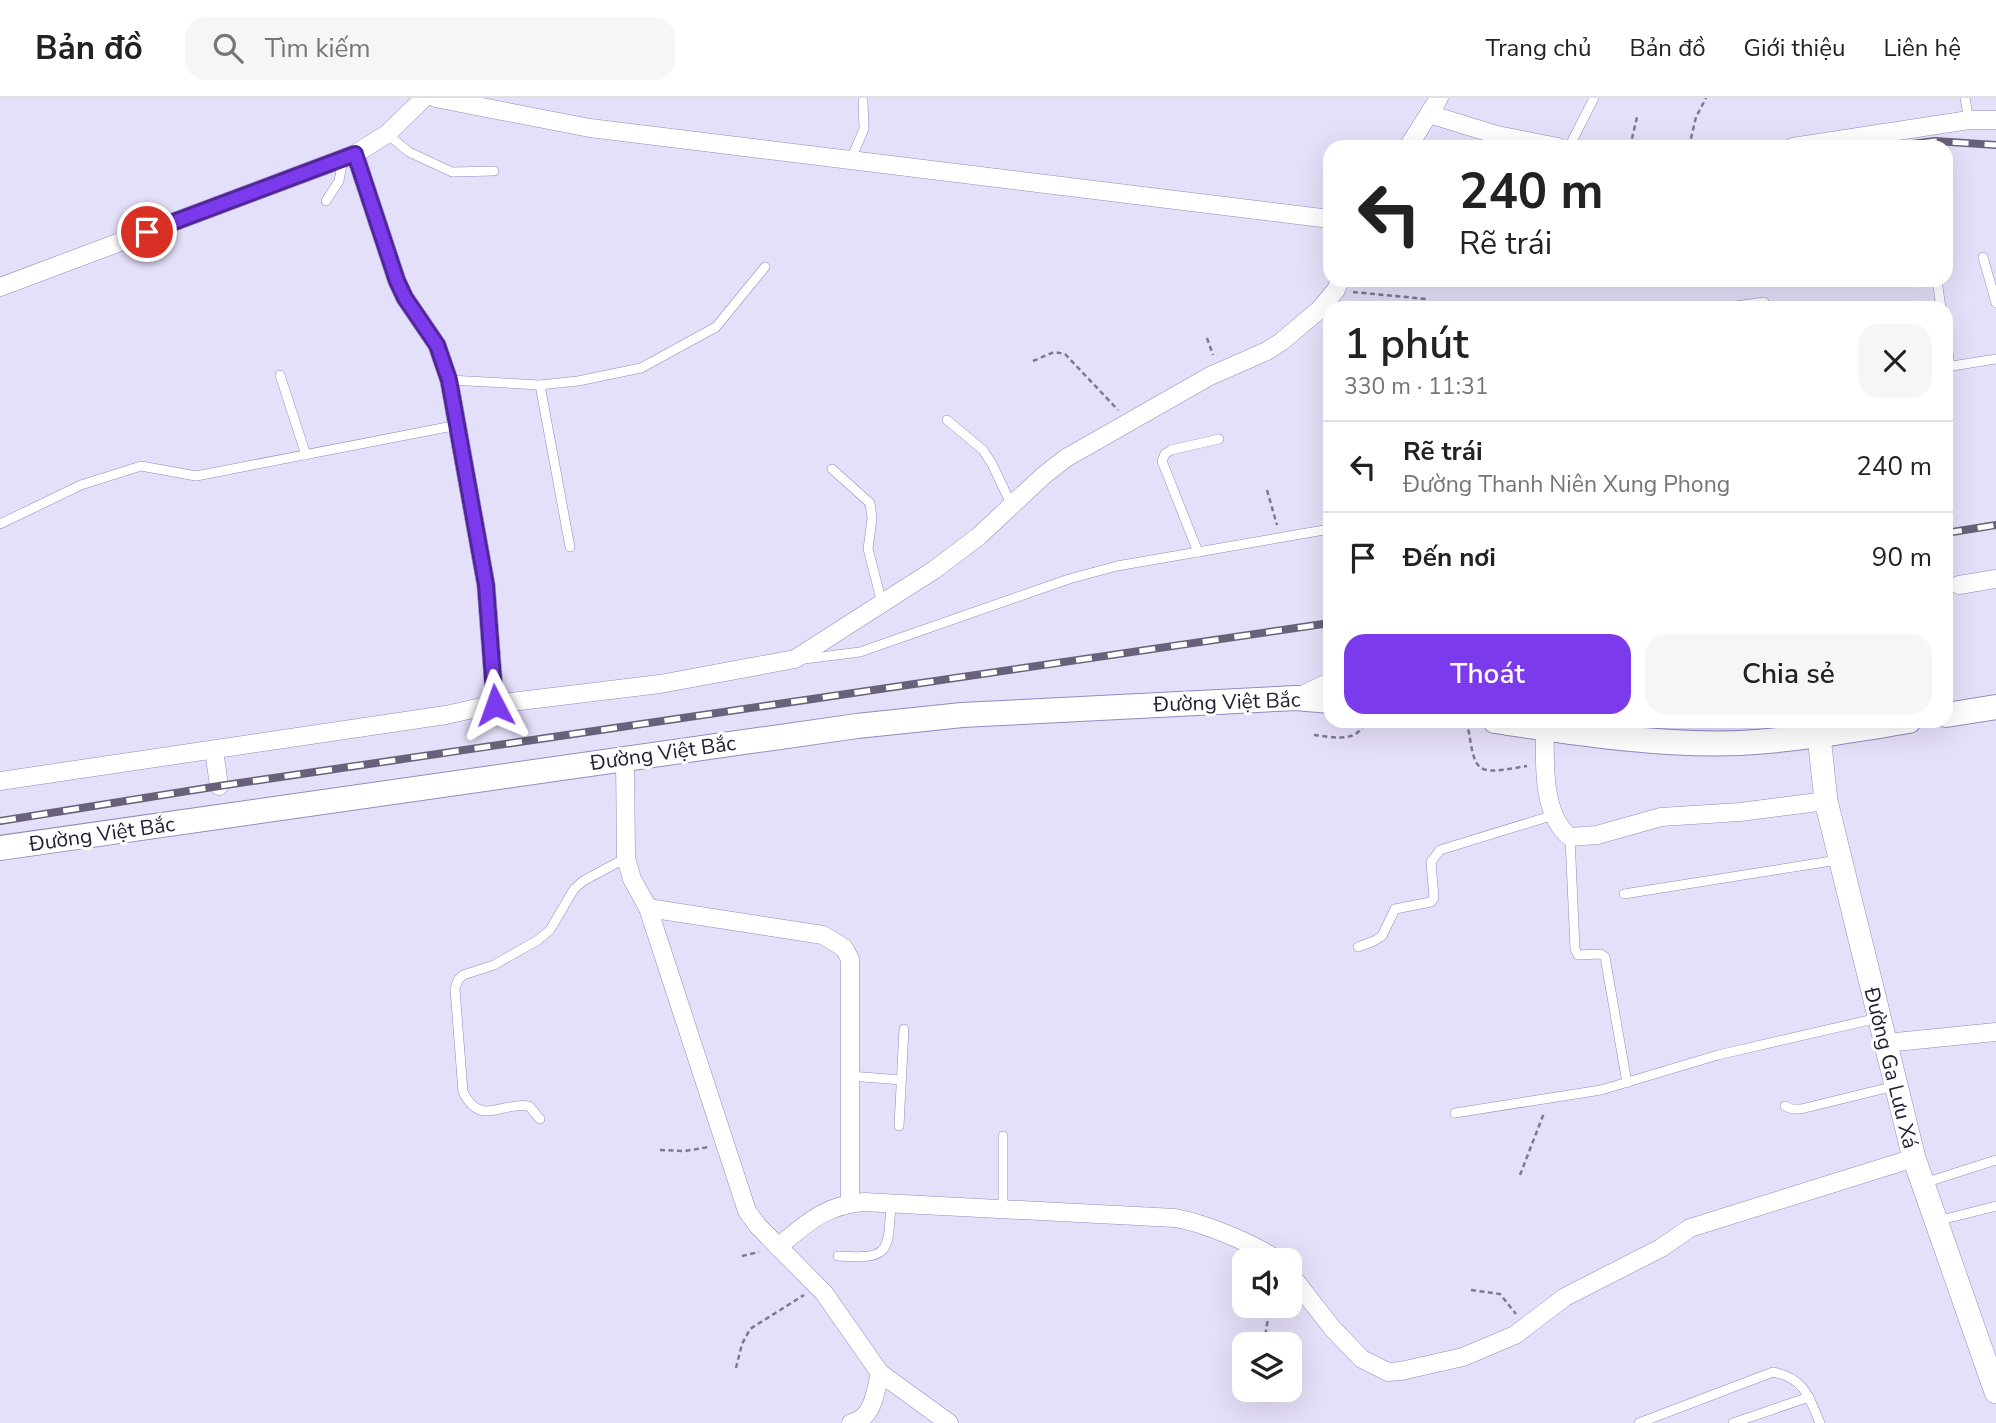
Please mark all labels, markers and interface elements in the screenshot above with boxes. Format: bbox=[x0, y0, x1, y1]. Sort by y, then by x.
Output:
search box bbox=[185, 17, 675, 80]
text: Bản đồ bbox=[35, 26, 143, 71]
icon: search bbox=[209, 29, 247, 67]
text: Tìm kiếm bbox=[265, 31, 371, 66]
text: Trang chủ bbox=[1486, 32, 1591, 64]
text: Bản đồ bbox=[1629, 32, 1706, 64]
text: Giới thiệu bbox=[1744, 32, 1845, 64]
text: Liên hệ bbox=[1883, 32, 1961, 64]
text: 240 m bbox=[1459, 158, 1603, 225]
icon: left bbox=[1344, 168, 1435, 259]
pin bbox=[117, 202, 177, 262]
icon: arrive bbox=[128, 213, 166, 251]
text: Rẽ trái bbox=[1459, 222, 1552, 265]
text: 1 phút bbox=[1344, 316, 1469, 373]
button: close bbox=[1858, 324, 1932, 398]
text: 330 m · 11:31 bbox=[1344, 371, 1489, 402]
text: Rẽ trái bbox=[1403, 434, 1483, 469]
icon: left bbox=[1344, 448, 1382, 486]
text: 240 m bbox=[1856, 449, 1932, 484]
text: Đường Thanh Niên Xung Phong bbox=[1403, 469, 1730, 500]
icon: arrive bbox=[1344, 539, 1382, 577]
text: Đến nơi bbox=[1403, 540, 1496, 575]
text: 90 m bbox=[1872, 540, 1932, 575]
button: Thoát bbox=[1344, 634, 1631, 714]
button: Chia sẻ bbox=[1645, 634, 1932, 714]
position arrow bbox=[458, 668, 532, 742]
street label: Đường Việt Bắc bbox=[1152, 685, 1301, 719]
street label: Đường Việt Bắc bbox=[587, 729, 738, 777]
street label: Đường Việt Bắc bbox=[26, 810, 177, 858]
street label: Đường Ga Lưu Xá bbox=[1857, 983, 1925, 1152]
map controls bbox=[1232, 1248, 1302, 1402]
button: sound bbox=[1232, 1248, 1302, 1318]
button: layers bbox=[1232, 1332, 1302, 1402]

